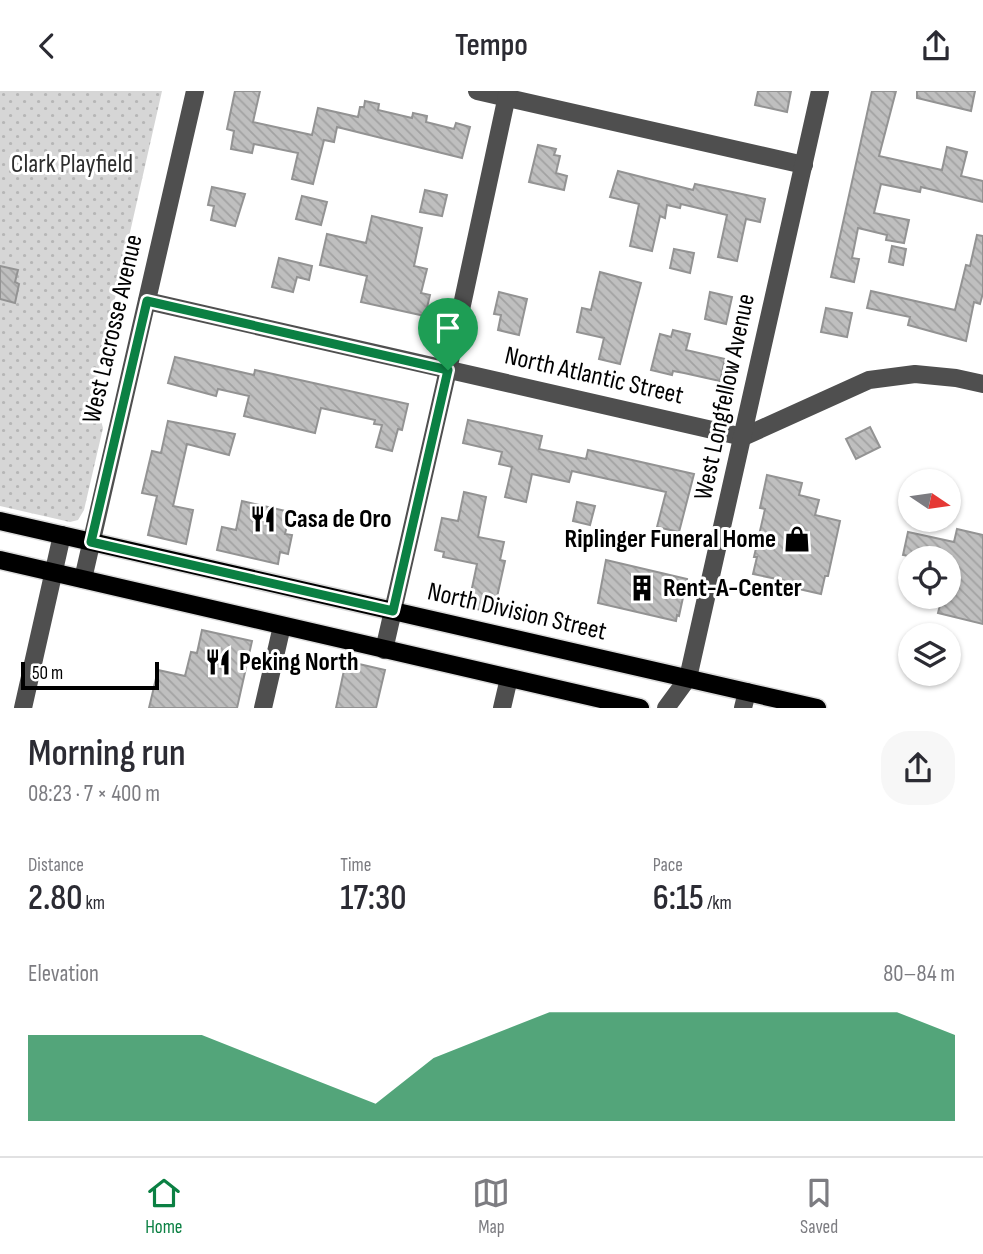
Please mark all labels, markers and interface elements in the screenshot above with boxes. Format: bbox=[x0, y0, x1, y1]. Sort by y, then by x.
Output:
text: Tempo bbox=[455, 26, 528, 65]
icon: back bbox=[28, 27, 66, 65]
icon: share bbox=[917, 27, 955, 65]
park label: Clark Playfield bbox=[11, 149, 133, 180]
street label: West Lacrosse Avenue bbox=[76, 232, 150, 426]
street label: West Longfellow Avenue bbox=[688, 291, 762, 503]
pin bbox=[418, 298, 478, 370]
icon: arrive bbox=[429, 309, 467, 347]
street label: North Atlantic Street bbox=[502, 340, 686, 412]
north arrow bbox=[898, 469, 961, 532]
map controls bbox=[898, 469, 961, 686]
restaurant icon: Casa de Oro bbox=[248, 504, 278, 534]
place label: Casa de Oro bbox=[284, 504, 392, 535]
place label: Riplinger Funeral Home bbox=[564, 524, 776, 555]
shop icon: Riplinger Funeral Home bbox=[782, 524, 812, 554]
button: locate bbox=[898, 546, 961, 609]
building icon: Rent-A-Center bbox=[627, 573, 657, 603]
place label: Rent-A-Center bbox=[663, 573, 802, 604]
street label: North Division Street bbox=[425, 576, 610, 648]
button: layers bbox=[898, 623, 961, 686]
restaurant icon: Peking North bbox=[203, 647, 233, 677]
place label: Peking North bbox=[239, 647, 358, 678]
scale bar bbox=[21, 659, 159, 691]
text: 50 m bbox=[32, 662, 63, 685]
text: Morning run bbox=[28, 731, 186, 776]
button: share bbox=[881, 731, 955, 805]
text: 08:23 · 7 × 400 m bbox=[28, 780, 160, 808]
text: Distance bbox=[28, 854, 84, 877]
text: Time bbox=[340, 854, 371, 877]
text: Pace bbox=[653, 854, 683, 877]
text: 2.80 bbox=[28, 877, 82, 920]
text: 17:30 bbox=[340, 877, 407, 920]
text: 6:15 bbox=[653, 877, 704, 920]
text: km bbox=[82, 892, 105, 915]
text: /km bbox=[704, 892, 732, 915]
text: Elevation bbox=[28, 960, 99, 988]
text: 80–84 m bbox=[883, 960, 955, 988]
tab: Home bbox=[145, 1174, 183, 1239]
tab: Map bbox=[472, 1174, 510, 1239]
tab: Saved bbox=[800, 1174, 838, 1239]

